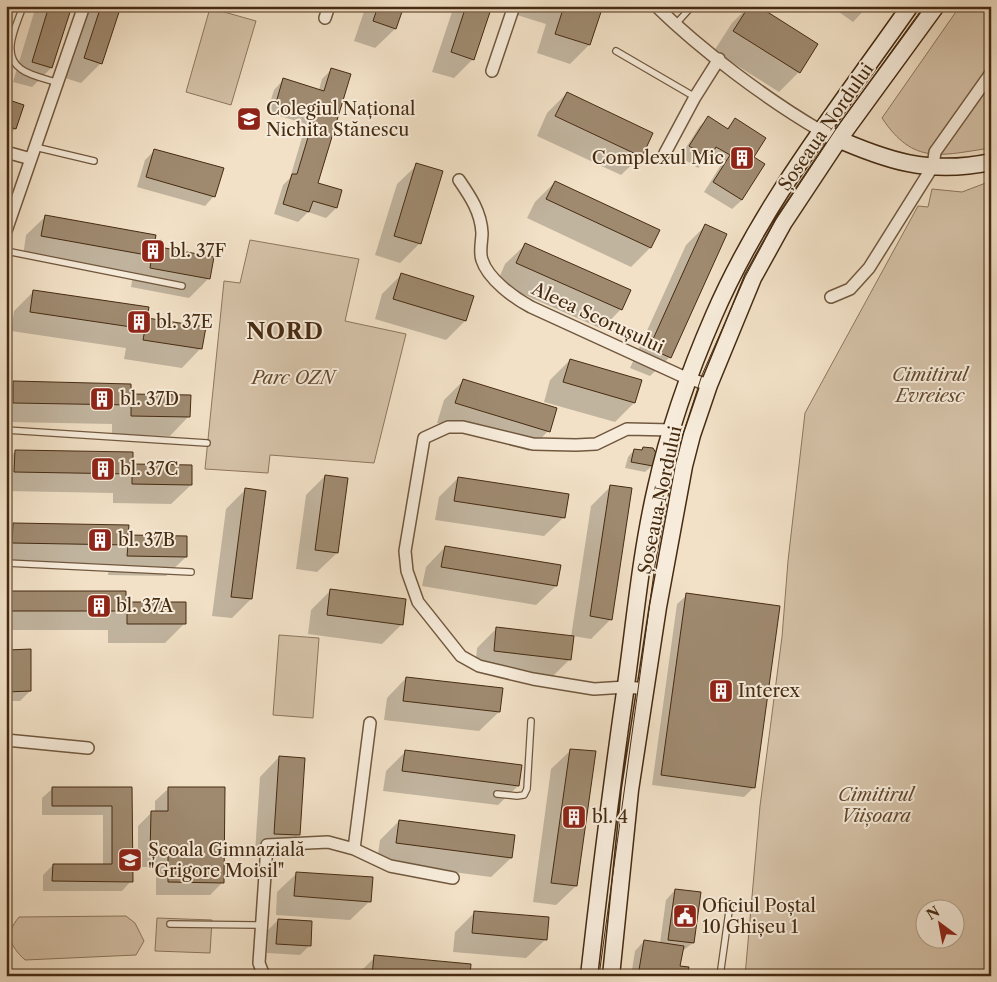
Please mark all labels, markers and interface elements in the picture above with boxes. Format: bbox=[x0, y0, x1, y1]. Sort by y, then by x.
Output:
street label: Șoseaua Nordului bbox=[774, 58, 879, 195]
place label: Colegiul Național Nichita Stănescu bbox=[266, 98, 415, 141]
school or university icon: Colegiul Național Nichita Stănescu bbox=[236, 106, 262, 132]
building icon: Complexul Mic bbox=[729, 145, 755, 171]
place label: Complexul Mic bbox=[592, 147, 724, 169]
building icon: bl. 37F bbox=[140, 238, 166, 264]
place label: bl. 37F bbox=[170, 240, 226, 262]
street label: Aleea Scorușului bbox=[527, 277, 668, 359]
building icon: bl. 37E bbox=[126, 309, 152, 335]
place label: bl. 37E bbox=[156, 311, 213, 333]
district label: NORD bbox=[246, 318, 324, 345]
park label: Cimitirul Evreiesc bbox=[892, 364, 970, 407]
park label: Parc OZN bbox=[250, 367, 338, 389]
building icon: bl. 37D bbox=[89, 386, 115, 412]
place label: bl. 37D bbox=[120, 388, 179, 410]
street label: Șoseaua Nordului bbox=[634, 423, 687, 576]
building icon: bl. 37C bbox=[90, 456, 116, 482]
place label: bl. 37C bbox=[120, 458, 178, 480]
building icon: bl. 37B bbox=[87, 527, 113, 553]
place label: bl. 37B bbox=[118, 529, 175, 551]
building icon: bl. 37A bbox=[86, 593, 112, 619]
place label: bl. 37A bbox=[116, 595, 174, 617]
building icon: Interex bbox=[708, 678, 734, 704]
place label: Interex bbox=[738, 680, 800, 702]
park label: Cimitirul Viișoara bbox=[838, 784, 916, 828]
building icon: bl. 4 bbox=[561, 804, 587, 830]
place label: bl. 4 bbox=[592, 806, 628, 828]
place label: Școala Gimnazială "Grigore Moisil" bbox=[148, 839, 305, 882]
school or university icon: Școala Gimnazială "Grigore Moisil" bbox=[117, 847, 143, 873]
place label: Oficiul Poștal 10 Ghișeu 1 bbox=[702, 895, 816, 938]
north arrow bbox=[914, 900, 964, 950]
text: N bbox=[923, 902, 943, 924]
public building icon: Oficiul Poștal 10 Ghișeu 1 bbox=[672, 903, 698, 929]

